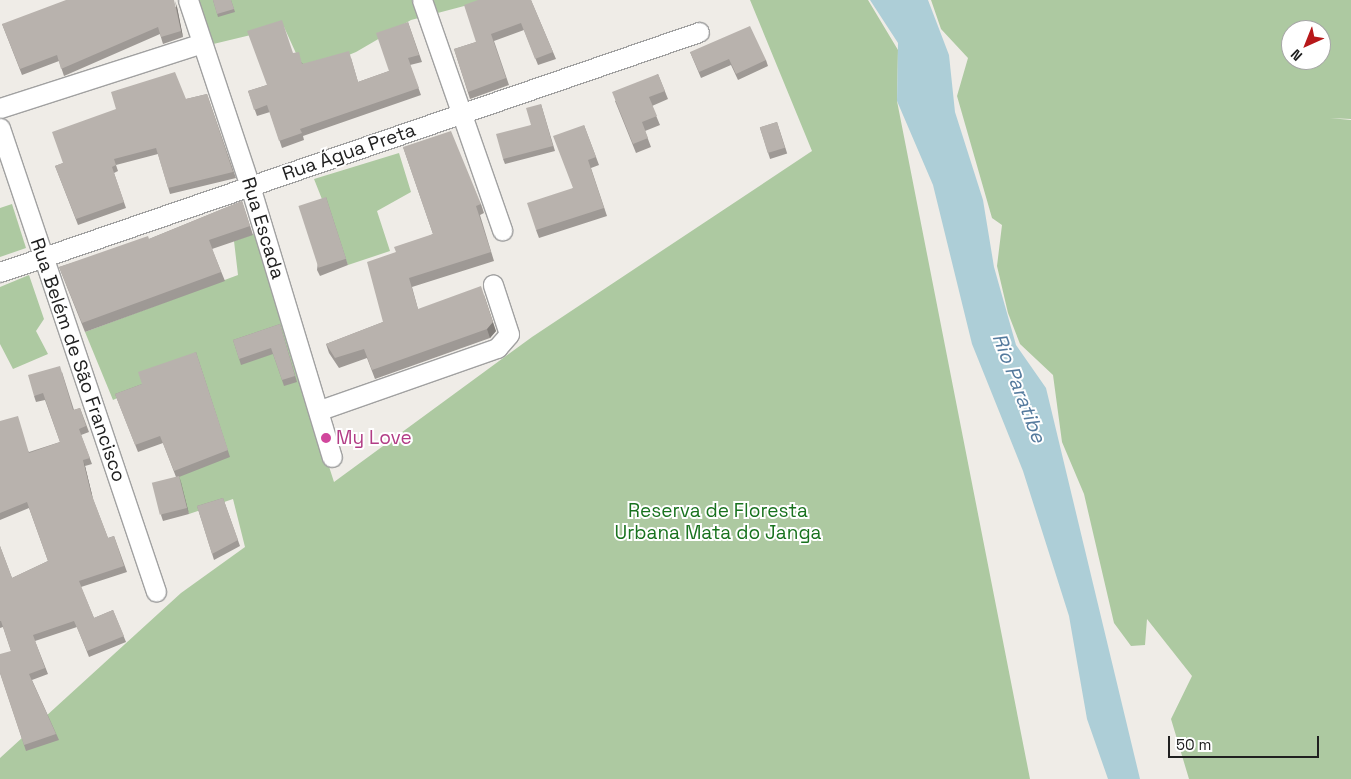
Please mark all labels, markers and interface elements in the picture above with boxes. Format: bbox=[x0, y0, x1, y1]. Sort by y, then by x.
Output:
north arrow bbox=[1281, 20, 1331, 70]
text: N bbox=[1287, 45, 1306, 65]
street label: Rua Água Preta bbox=[279, 118, 419, 186]
street label: Rua Escada bbox=[237, 174, 289, 282]
street label: Rua Belém de São Francisco bbox=[25, 235, 131, 485]
water label: Rio Paratibe bbox=[987, 330, 1051, 446]
place label: My Love bbox=[336, 427, 412, 449]
marker: My Love bbox=[320, 432, 332, 444]
park label: Reserva de Floresta Urbana Mata do Janga bbox=[614, 500, 822, 544]
scale bar bbox=[1171, 726, 1322, 758]
text: 50 m bbox=[1176, 735, 1211, 754]

